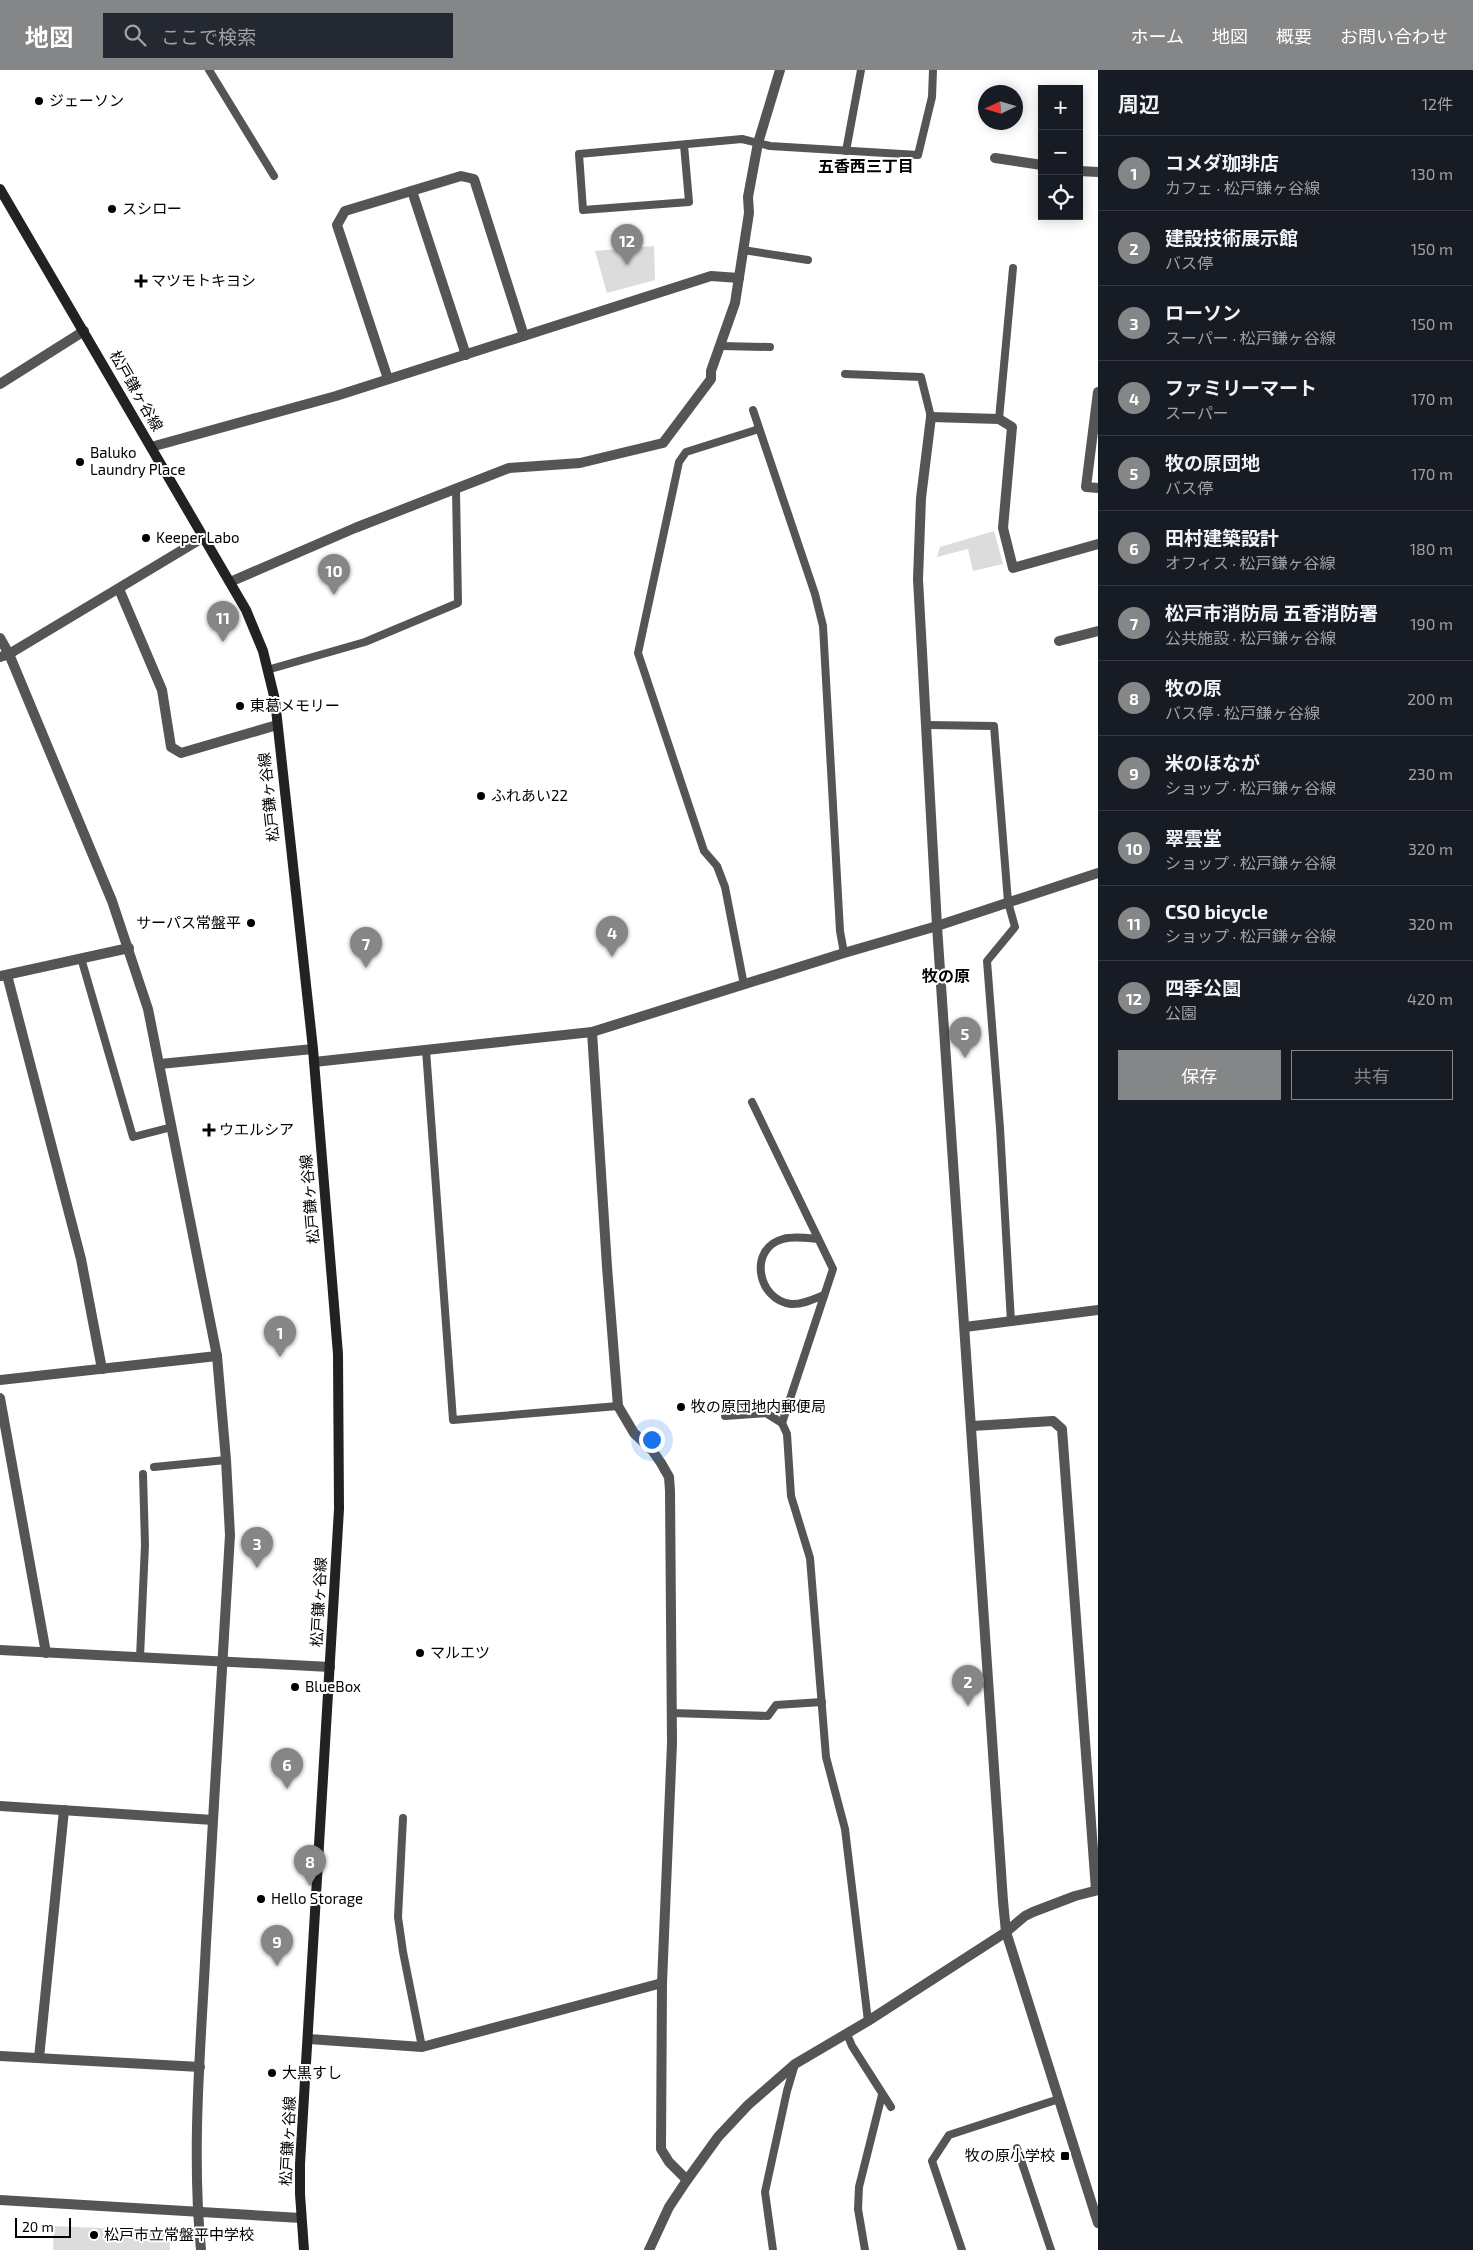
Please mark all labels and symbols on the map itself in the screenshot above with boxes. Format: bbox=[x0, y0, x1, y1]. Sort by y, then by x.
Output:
north arrow bbox=[978, 85, 1023, 130]
place label: ジェーソン bbox=[49, 91, 124, 109]
marker: ジェーソン bbox=[33, 95, 45, 107]
district label: 五香西三丁目 bbox=[818, 156, 914, 175]
place label: スシロー bbox=[122, 199, 182, 217]
marker: スシロー bbox=[106, 203, 118, 215]
pin: 12 bbox=[611, 224, 643, 265]
place label: マツモトキヨシ bbox=[151, 271, 256, 289]
marker: マツモトキヨシ bbox=[135, 275, 147, 287]
street label: 松戸鎌ヶ谷線 bbox=[107, 347, 167, 434]
place label: Baluko Laundry Place bbox=[90, 443, 186, 478]
marker: Baluko Laundry Place bbox=[74, 456, 86, 468]
place label: Keeper Labo bbox=[156, 528, 240, 546]
marker: Keeper Labo bbox=[140, 532, 152, 544]
pin: 10 bbox=[318, 554, 350, 595]
pin: 11 bbox=[207, 601, 239, 642]
place label: 東葛メモリー bbox=[250, 696, 340, 714]
marker: 東葛メモリー bbox=[234, 700, 246, 712]
street label: 松戸鎌ヶ谷線 bbox=[254, 751, 282, 843]
place label: ふれあい22 bbox=[491, 786, 568, 804]
marker: ふれあい22 bbox=[475, 790, 487, 802]
place label: サーパス常盤平 bbox=[136, 913, 241, 931]
pin: 4 bbox=[596, 916, 628, 957]
marker: サーパス常盤平 bbox=[245, 917, 257, 929]
pin: 7 bbox=[350, 927, 382, 968]
district label: 牧の原 bbox=[922, 966, 970, 985]
pin: 5 bbox=[949, 1017, 981, 1058]
place label: ウエルシア bbox=[219, 1120, 294, 1138]
marker: ウエルシア bbox=[203, 1124, 215, 1136]
street label: 松戸鎌ヶ谷線 bbox=[296, 1153, 322, 1245]
pin: 1 bbox=[264, 1316, 296, 1357]
place label: 牧の原団地内郵便局 bbox=[691, 1397, 826, 1415]
marker: 牧の原団地内郵便局 bbox=[675, 1401, 687, 1413]
your location bbox=[639, 1427, 665, 1453]
pin: 3 bbox=[241, 1527, 273, 1568]
street label: 松戸鎌ヶ谷線 bbox=[307, 1557, 329, 1647]
place label: マルエツ bbox=[430, 1643, 490, 1661]
marker: マルエツ bbox=[414, 1647, 426, 1659]
pin: 2 bbox=[952, 1665, 984, 1706]
place label: BlueBox bbox=[305, 1677, 361, 1695]
marker: BlueBox bbox=[289, 1681, 301, 1693]
pin: 6 bbox=[271, 1748, 303, 1789]
pin: 8 bbox=[294, 1845, 326, 1886]
place label: Hello Storage bbox=[271, 1889, 363, 1907]
marker: Hello Storage bbox=[255, 1893, 267, 1905]
pin: 9 bbox=[261, 1925, 293, 1966]
place label: 大黒すし bbox=[282, 2063, 342, 2081]
marker: 大黒すし bbox=[266, 2067, 278, 2079]
street label: 松戸鎌ヶ谷線 bbox=[276, 2096, 298, 2186]
place label: 牧の原小学校 bbox=[965, 2146, 1055, 2164]
marker: 牧の原小学校 bbox=[1059, 2150, 1071, 2162]
scale bar bbox=[15, 2215, 71, 2238]
place label: 松戸市立常盤平中学校 bbox=[104, 2225, 254, 2243]
marker: 松戸市立常盤平中学校 bbox=[88, 2229, 100, 2241]

